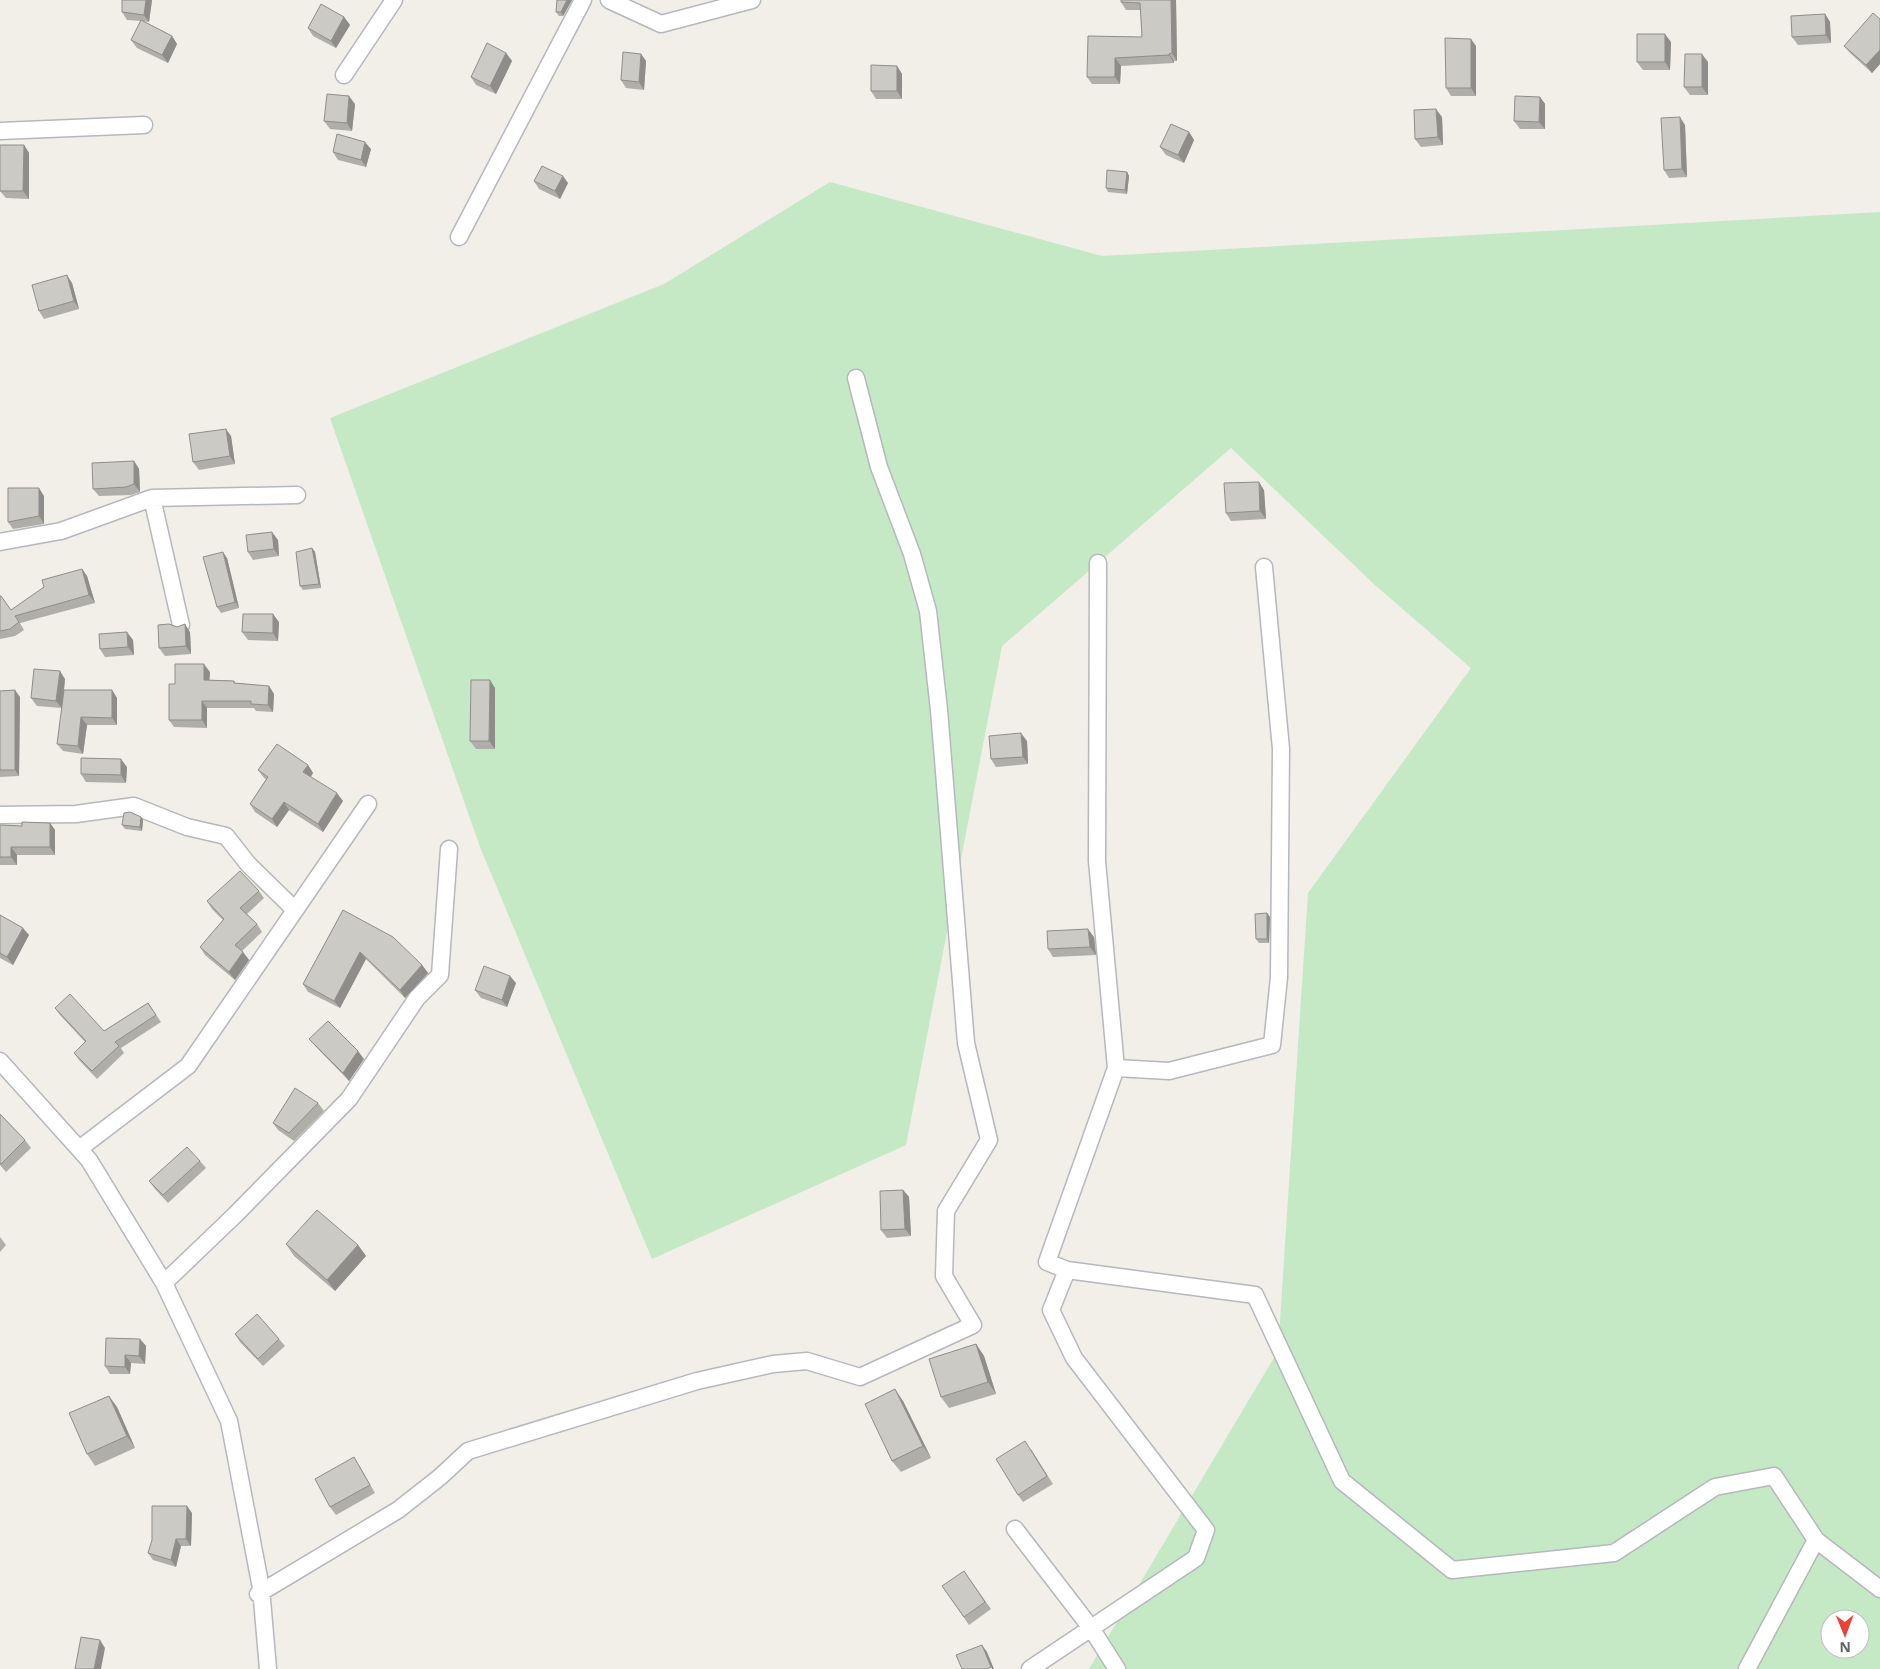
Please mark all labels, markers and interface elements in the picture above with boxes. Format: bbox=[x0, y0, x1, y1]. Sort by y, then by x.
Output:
north arrow bbox=[1820, 1609, 1870, 1659]
text: N bbox=[1839, 1638, 1851, 1657]

